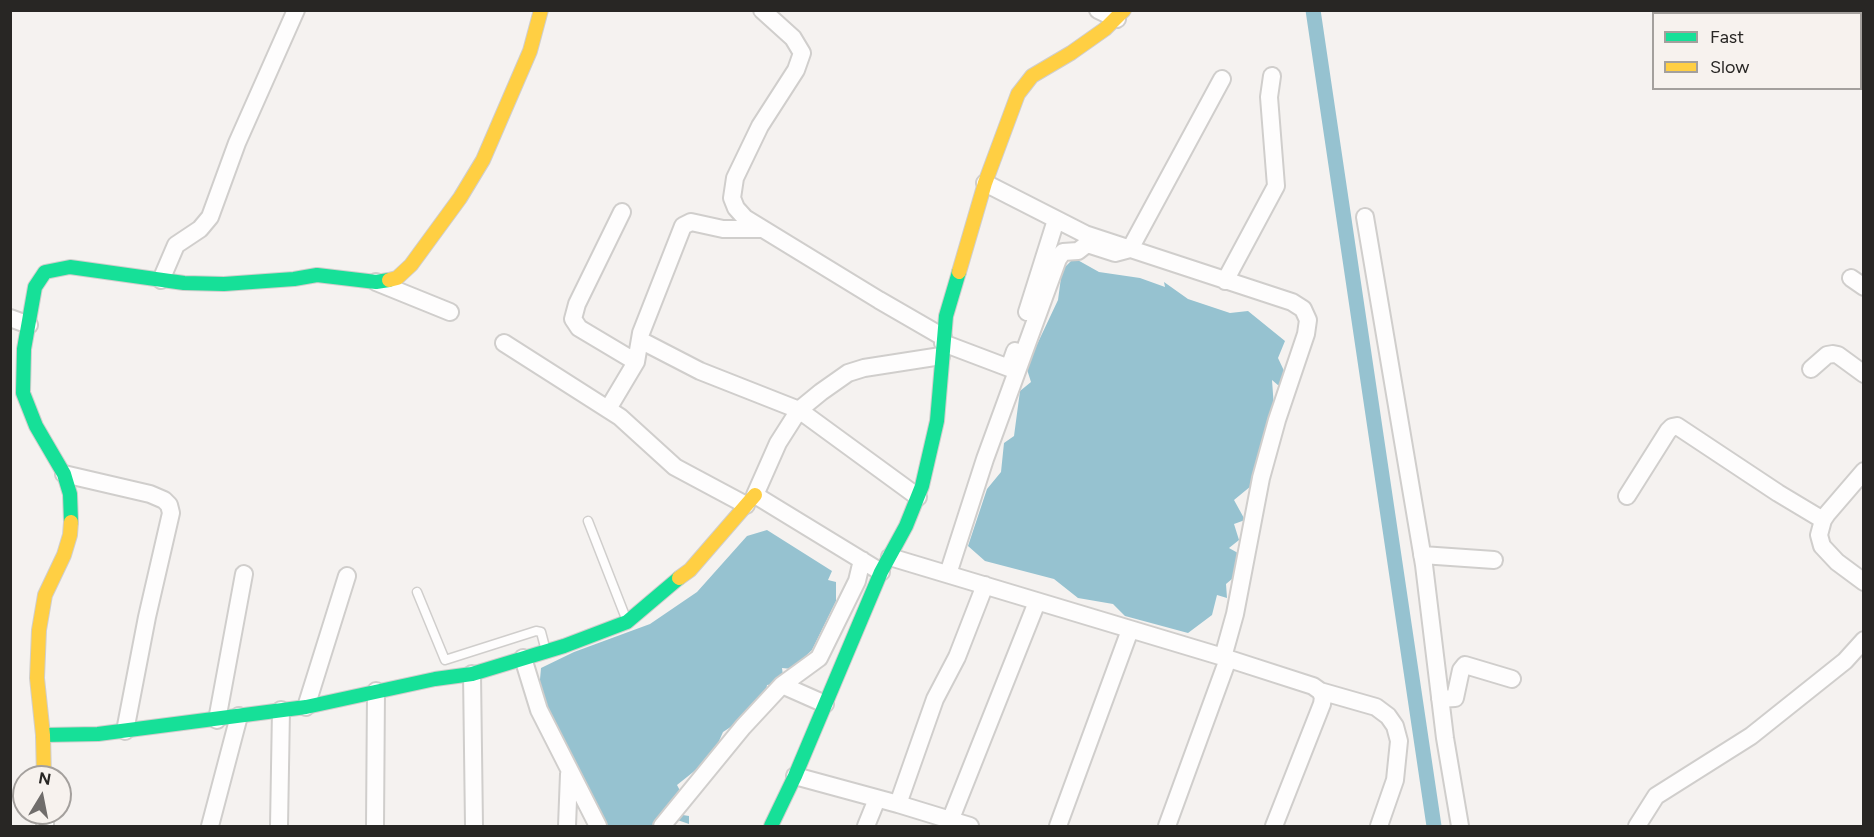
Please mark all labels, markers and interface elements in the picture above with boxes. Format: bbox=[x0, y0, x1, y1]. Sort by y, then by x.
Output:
legend bbox=[1652, 12, 1862, 90]
text: Fast bbox=[1710, 26, 1744, 48]
text: Slow bbox=[1710, 56, 1749, 78]
north arrow bbox=[12, 765, 72, 825]
text: N bbox=[37, 768, 53, 789]

